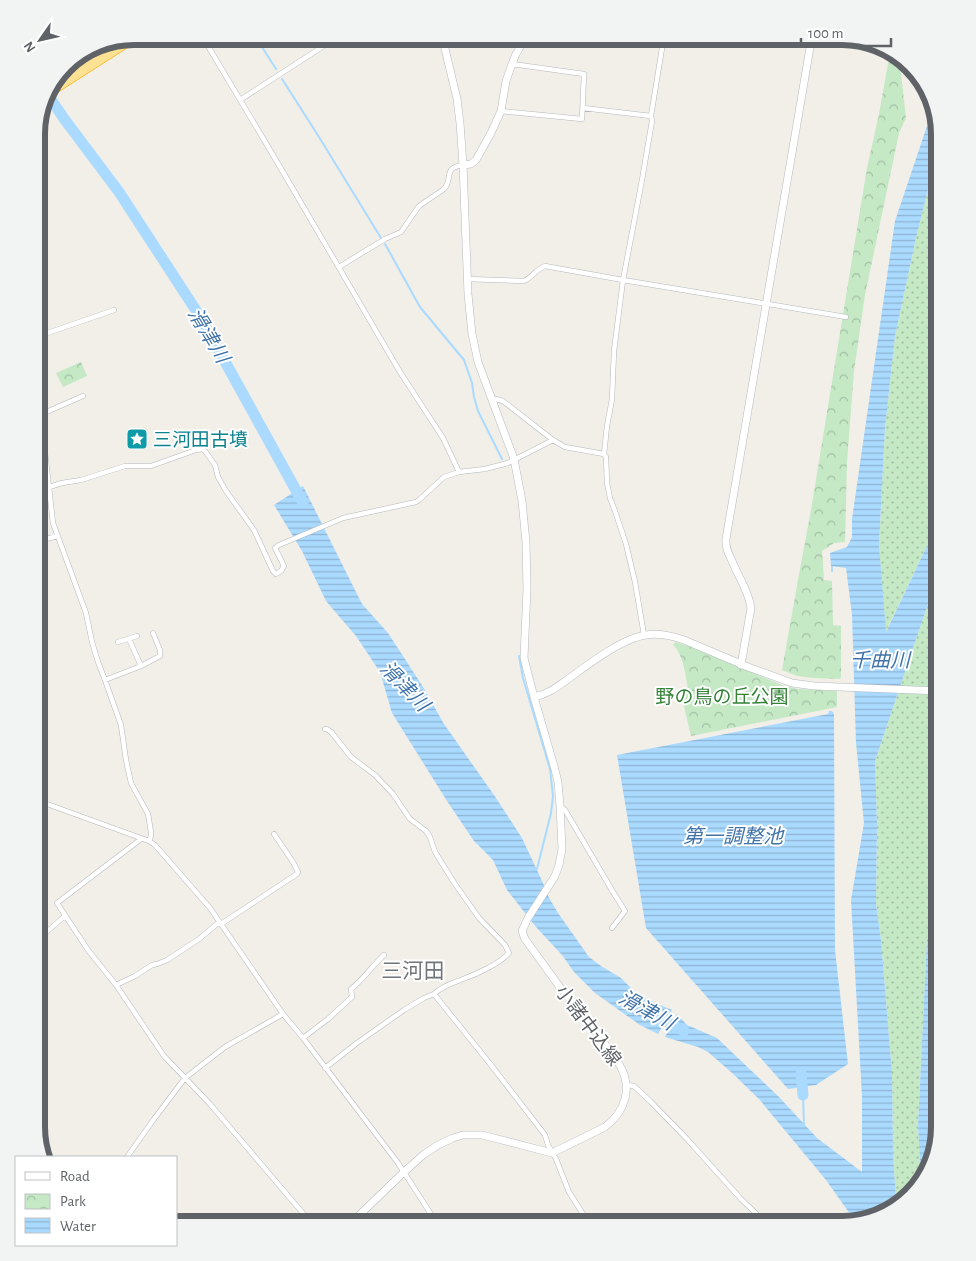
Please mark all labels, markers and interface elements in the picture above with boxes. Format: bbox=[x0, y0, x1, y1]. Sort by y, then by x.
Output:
north arrow bbox=[15, 15, 65, 65]
scale bar bbox=[801, 15, 891, 47]
text: 100 m bbox=[808, 26, 843, 41]
text: N bbox=[22, 39, 39, 55]
water label: 滑津川 bbox=[184, 304, 234, 368]
place icon: 三河田古墳 bbox=[125, 427, 149, 451]
place label: 三河田古墳 bbox=[153, 430, 248, 450]
water label: 千曲川 bbox=[850, 650, 912, 671]
water label: 滑津川 bbox=[376, 657, 434, 717]
park label: 野の鳥の丘公園 bbox=[655, 687, 789, 707]
water label: 第一調整池 bbox=[683, 826, 785, 847]
district label: 三河田 bbox=[382, 960, 445, 982]
street label: 小諸中込線 bbox=[552, 982, 625, 1070]
water label: 滑津川 bbox=[615, 987, 680, 1035]
legend bbox=[15, 1156, 178, 1246]
text: Road bbox=[60, 1169, 90, 1184]
text: Park bbox=[60, 1194, 86, 1209]
text: Water bbox=[60, 1219, 96, 1234]

